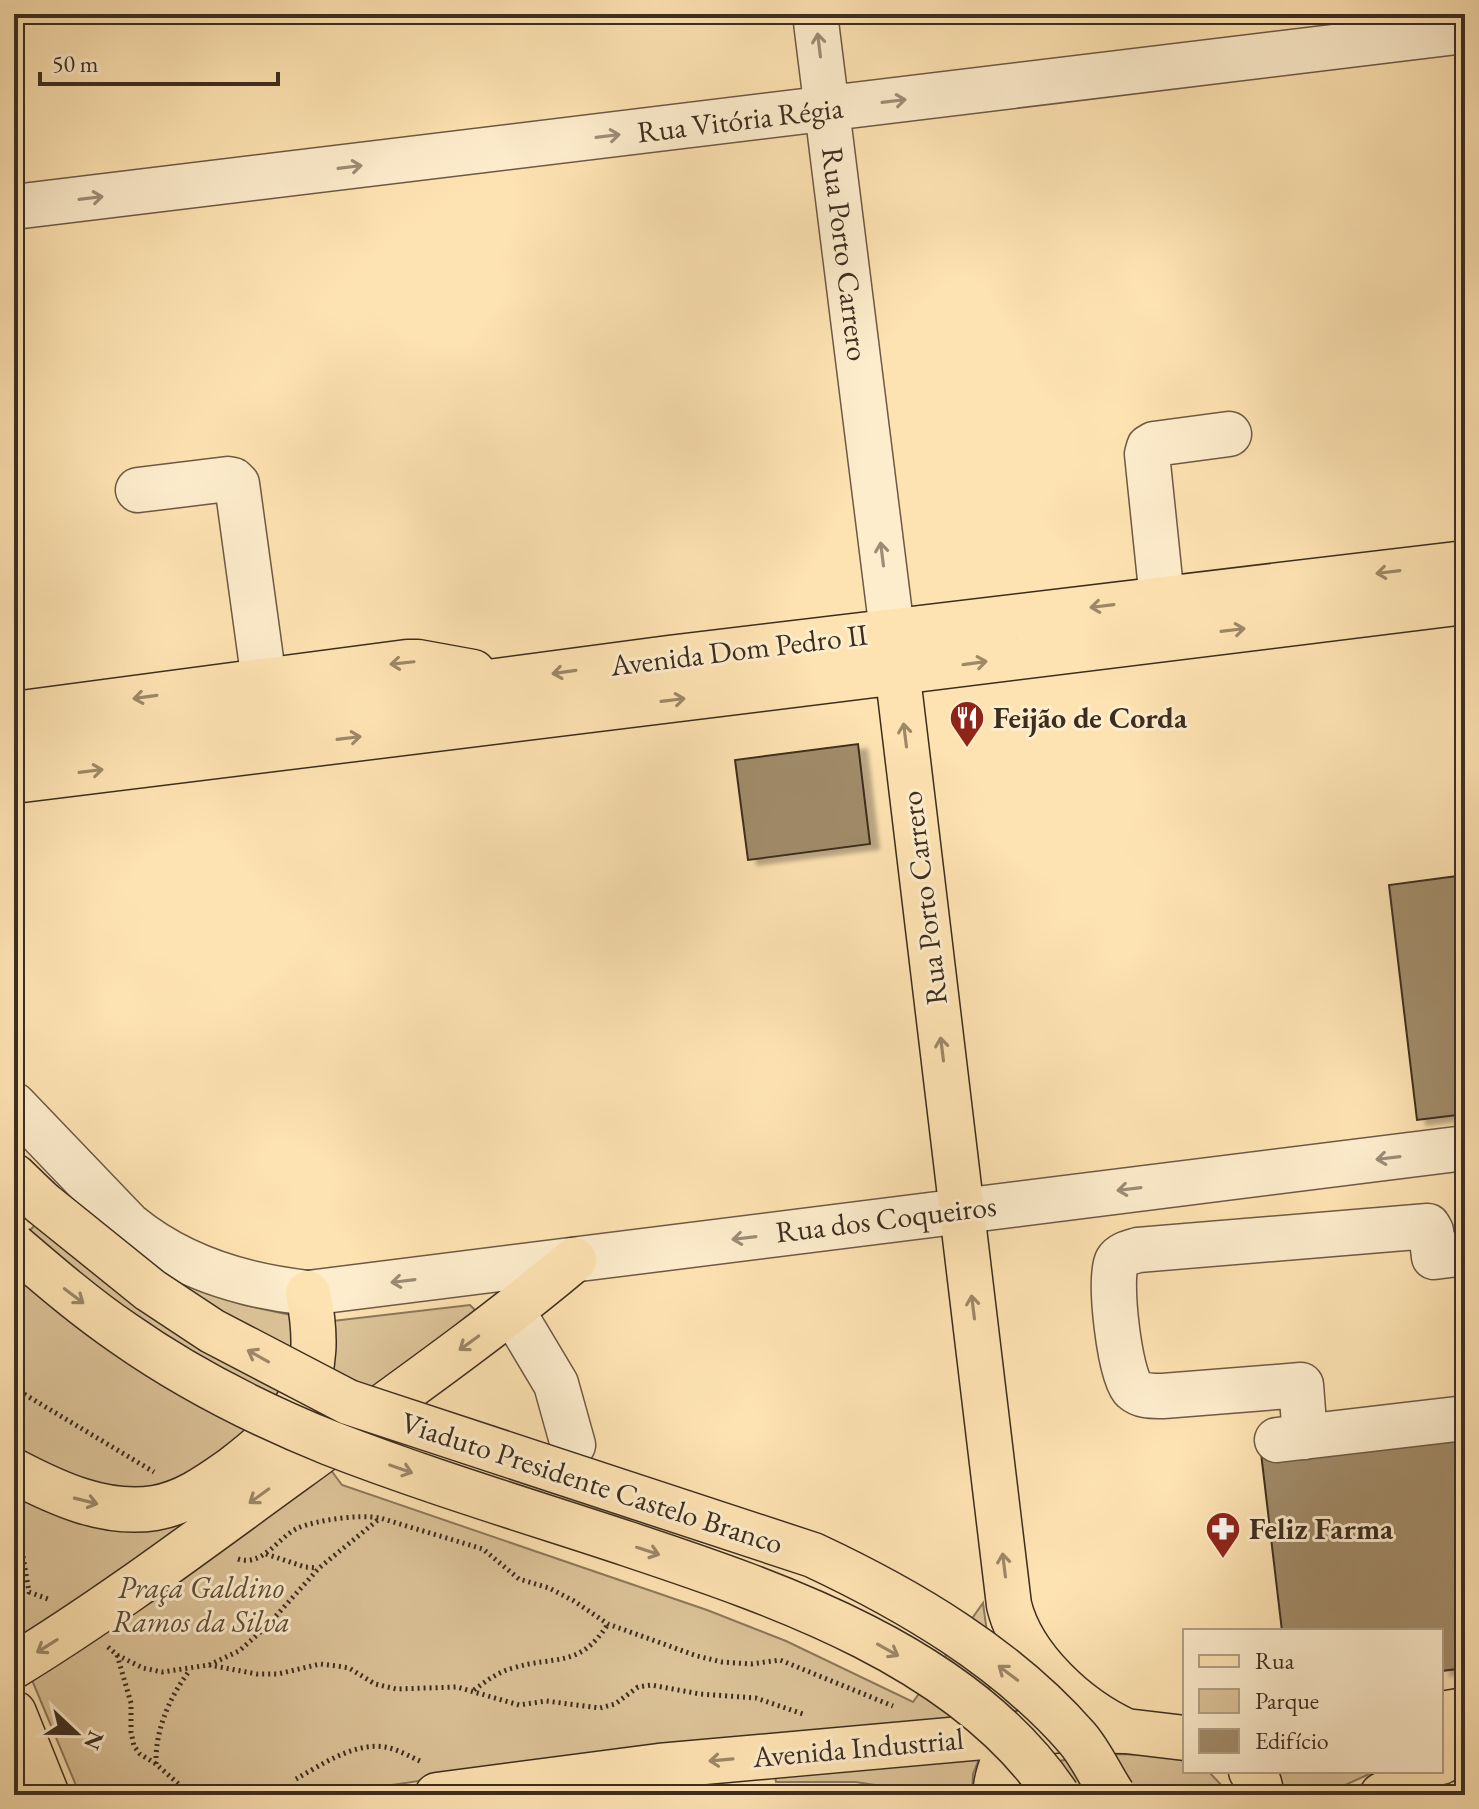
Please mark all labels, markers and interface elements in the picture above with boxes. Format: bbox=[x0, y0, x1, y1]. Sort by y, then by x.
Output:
one-way arrow bbox=[812, 33, 827, 59]
scale bar bbox=[40, 36, 278, 86]
text: 50 m bbox=[52, 48, 99, 79]
street label: Rua Vitória Régia bbox=[635, 88, 845, 151]
one-way arrow bbox=[880, 94, 907, 109]
one-way arrow bbox=[595, 128, 620, 143]
street label: Rua Porto Carrero bbox=[813, 145, 878, 363]
one-way arrow bbox=[336, 159, 362, 174]
one-way arrow bbox=[78, 190, 104, 205]
one-way arrow bbox=[875, 541, 890, 567]
one-way arrow bbox=[1375, 565, 1401, 580]
one-way arrow bbox=[1089, 599, 1115, 614]
street label: Avenida Dom Pedro II bbox=[607, 614, 870, 685]
one-way arrow bbox=[1219, 622, 1245, 637]
one-way arrow bbox=[962, 655, 987, 670]
one-way arrow bbox=[390, 656, 416, 671]
one-way arrow bbox=[552, 665, 577, 680]
one-way arrow bbox=[132, 689, 159, 704]
one-way arrow bbox=[659, 692, 686, 707]
place label: Feijão de Corda bbox=[993, 698, 1188, 737]
restaurant icon: Feijão de Corda bbox=[948, 699, 986, 749]
one-way arrow bbox=[897, 723, 912, 748]
one-way arrow bbox=[335, 731, 362, 746]
one-way arrow bbox=[77, 764, 104, 779]
street label: Rua Porto Carrero bbox=[891, 789, 956, 1007]
one-way arrow bbox=[934, 1036, 949, 1063]
one-way arrow bbox=[1375, 1150, 1401, 1165]
one-way arrow bbox=[1117, 1182, 1143, 1197]
street label: Rua dos Coqueiros bbox=[773, 1186, 999, 1251]
one-way arrow bbox=[731, 1230, 758, 1245]
one-way arrow bbox=[391, 1274, 416, 1289]
one-way arrow bbox=[63, 1287, 84, 1305]
one-way arrow bbox=[965, 1294, 980, 1321]
one-way arrow bbox=[459, 1335, 481, 1351]
one-way arrow bbox=[246, 1348, 270, 1363]
street label: Viaduto Presidente Castelo Branco bbox=[396, 1402, 788, 1563]
one-way arrow bbox=[389, 1463, 413, 1477]
one-way arrow bbox=[249, 1487, 270, 1504]
one-way arrow bbox=[72, 1495, 98, 1510]
place label: Feliz Farma bbox=[1249, 1509, 1394, 1548]
pharmacy icon: Feliz Farma bbox=[1204, 1510, 1242, 1560]
one-way arrow bbox=[635, 1544, 660, 1559]
one-way arrow bbox=[997, 1552, 1012, 1579]
park label: Praça Galdino Ramos da Silva bbox=[112, 1568, 290, 1641]
legend bbox=[1183, 1629, 1443, 1773]
one-way arrow bbox=[36, 1638, 59, 1654]
one-way arrow bbox=[876, 1642, 899, 1658]
text: Rua bbox=[1255, 1645, 1295, 1676]
one-way arrow bbox=[998, 1665, 1019, 1682]
text: Parque bbox=[1255, 1685, 1319, 1716]
north arrow bbox=[36, 1693, 116, 1773]
street label: Avenida Industrial bbox=[750, 1719, 965, 1776]
text: Edifício bbox=[1255, 1725, 1329, 1756]
text: N bbox=[77, 1727, 111, 1754]
one-way arrow bbox=[708, 1753, 735, 1768]

